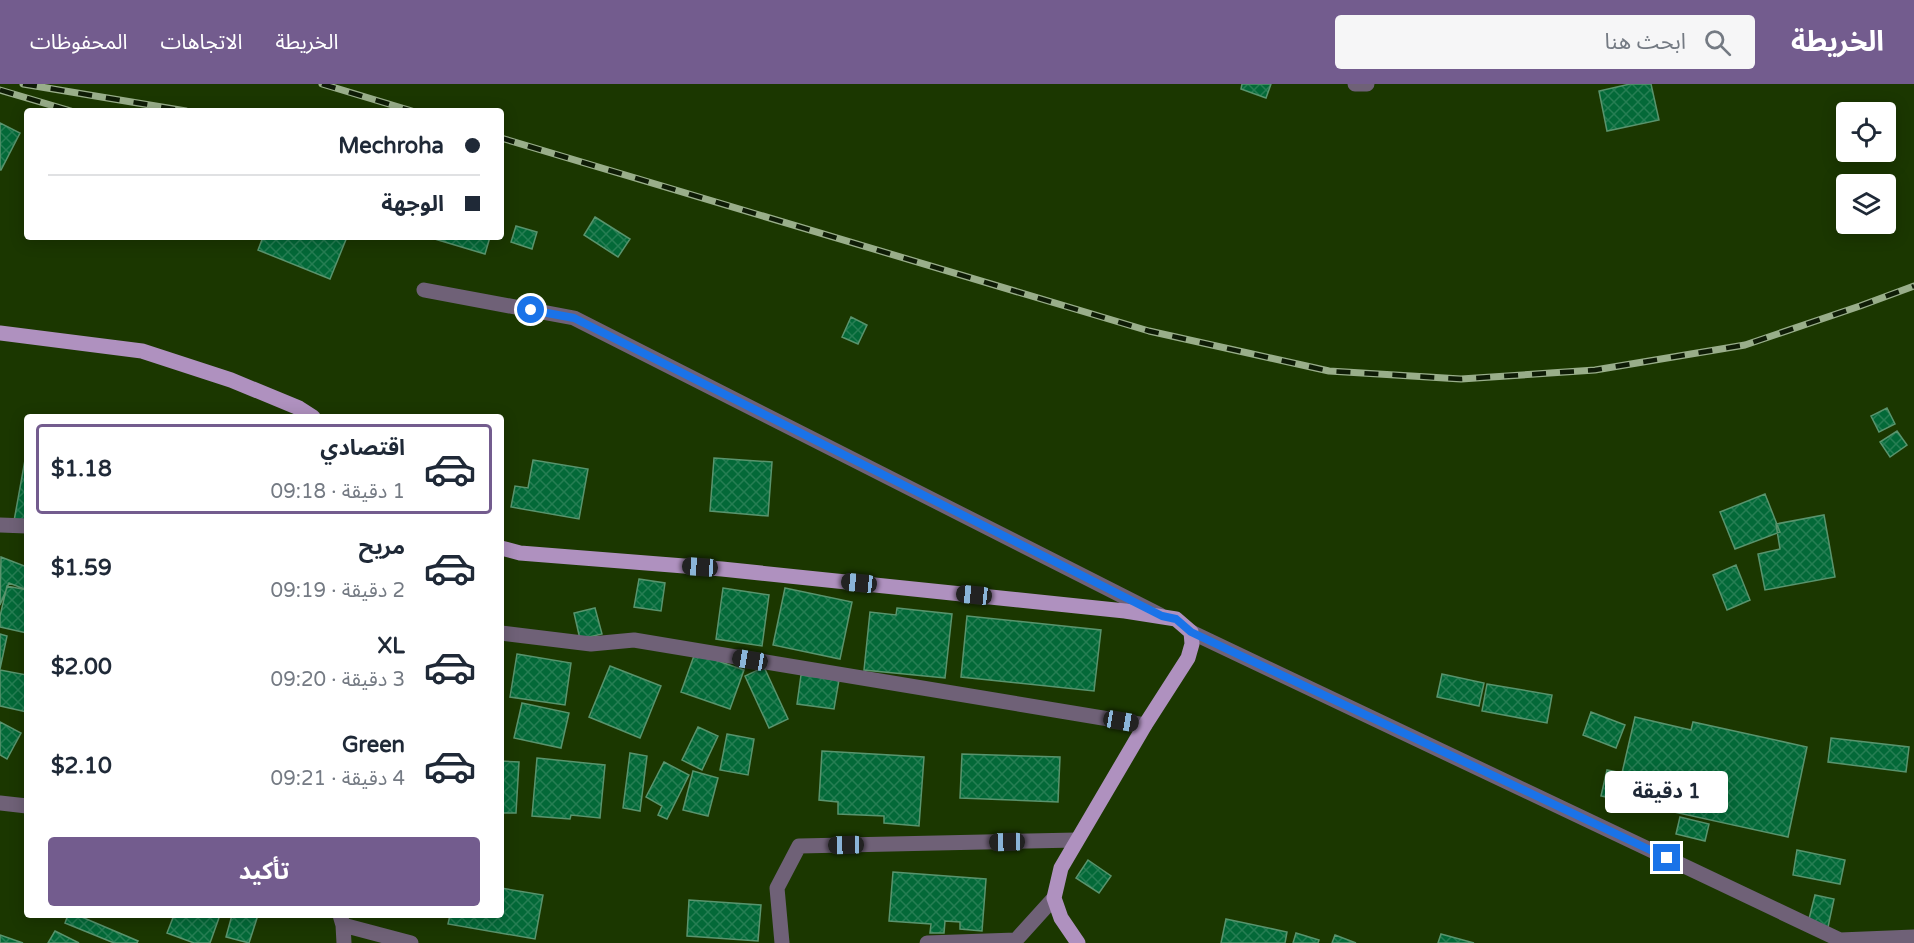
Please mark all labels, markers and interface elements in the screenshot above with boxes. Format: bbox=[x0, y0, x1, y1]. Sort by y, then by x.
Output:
search box bbox=[1335, 15, 1755, 69]
text: الخريطة bbox=[1791, 25, 1884, 59]
icon: search bbox=[1701, 26, 1734, 59]
text: ابحث هنا bbox=[1604, 29, 1686, 55]
text: المحفوظات bbox=[30, 30, 127, 55]
text: الاتجاهات bbox=[160, 30, 242, 55]
text: الخريطة bbox=[275, 30, 338, 55]
map controls bbox=[1836, 102, 1896, 234]
button: locate bbox=[1836, 102, 1896, 162]
text: Mechroha bbox=[338, 133, 444, 159]
button: layers bbox=[1836, 174, 1896, 234]
text: الوجهة bbox=[381, 191, 444, 217]
route start bbox=[517, 296, 544, 323]
text: اقتصادي bbox=[320, 435, 405, 461]
icon: car bbox=[423, 442, 477, 496]
text: $1.18 bbox=[51, 456, 112, 482]
text: 1 دقيقة · 09:18 bbox=[271, 480, 405, 504]
text: مريح bbox=[359, 534, 405, 560]
icon: car bbox=[423, 541, 477, 595]
text: $1.59 bbox=[51, 555, 112, 581]
car bbox=[681, 557, 719, 577]
car bbox=[840, 572, 878, 594]
text: 2 دقيقة · 09:19 bbox=[271, 579, 405, 603]
car bbox=[955, 584, 993, 606]
text: XL bbox=[378, 633, 405, 659]
icon: car bbox=[423, 640, 477, 694]
car bbox=[731, 648, 769, 672]
text: $2.00 bbox=[51, 654, 112, 680]
text: 3 دقيقة · 09:20 bbox=[271, 668, 405, 692]
car bbox=[1102, 709, 1140, 733]
text: Green bbox=[342, 732, 405, 758]
icon: car bbox=[423, 739, 477, 793]
text: $2.10 bbox=[51, 753, 112, 779]
text: 4 دقيقة · 09:21 bbox=[271, 767, 405, 791]
callout: 1 دقيقة bbox=[1606, 771, 1728, 813]
text: 1 دقيقة bbox=[1632, 780, 1701, 804]
car bbox=[989, 833, 1025, 851]
car bbox=[828, 836, 864, 854]
button: تأكيد bbox=[48, 837, 480, 906]
route end bbox=[1653, 844, 1680, 871]

